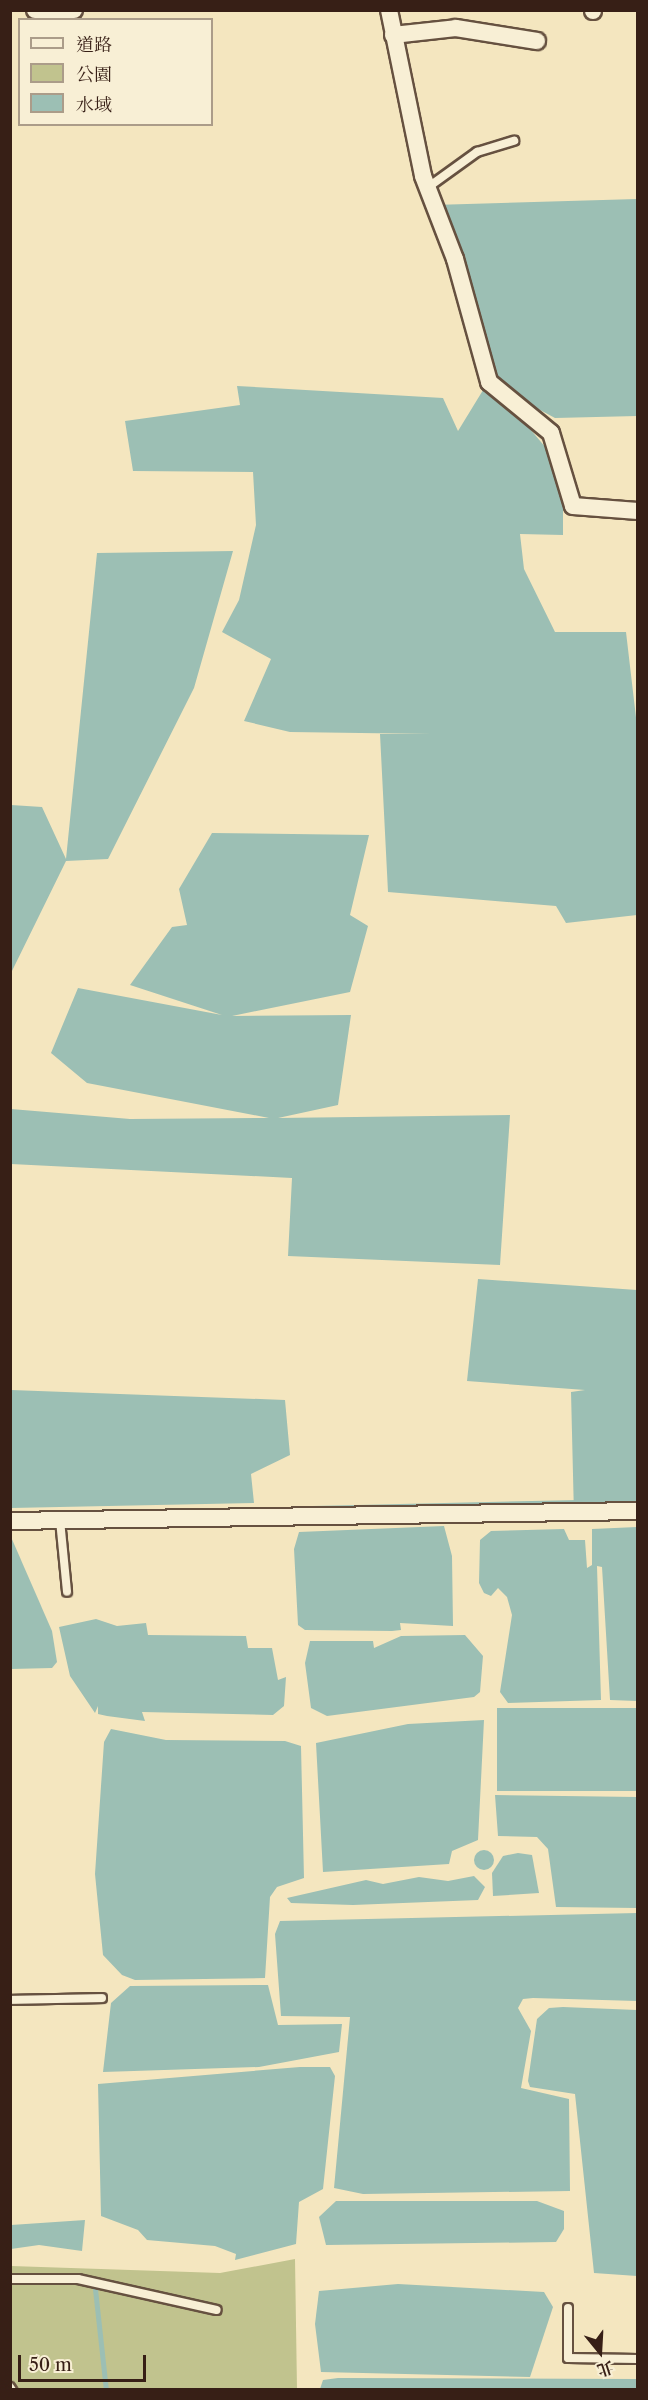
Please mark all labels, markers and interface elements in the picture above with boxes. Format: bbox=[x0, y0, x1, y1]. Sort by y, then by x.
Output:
legend bbox=[18, 18, 213, 126]
text: 道路 bbox=[76, 34, 112, 56]
text: 公園 bbox=[76, 64, 112, 86]
text: 水域 bbox=[76, 94, 112, 116]
north arrow bbox=[570, 2322, 630, 2382]
scale bar bbox=[21, 2343, 148, 2381]
text: 50 m bbox=[29, 2354, 72, 2376]
text: 北 bbox=[595, 2357, 616, 2381]

